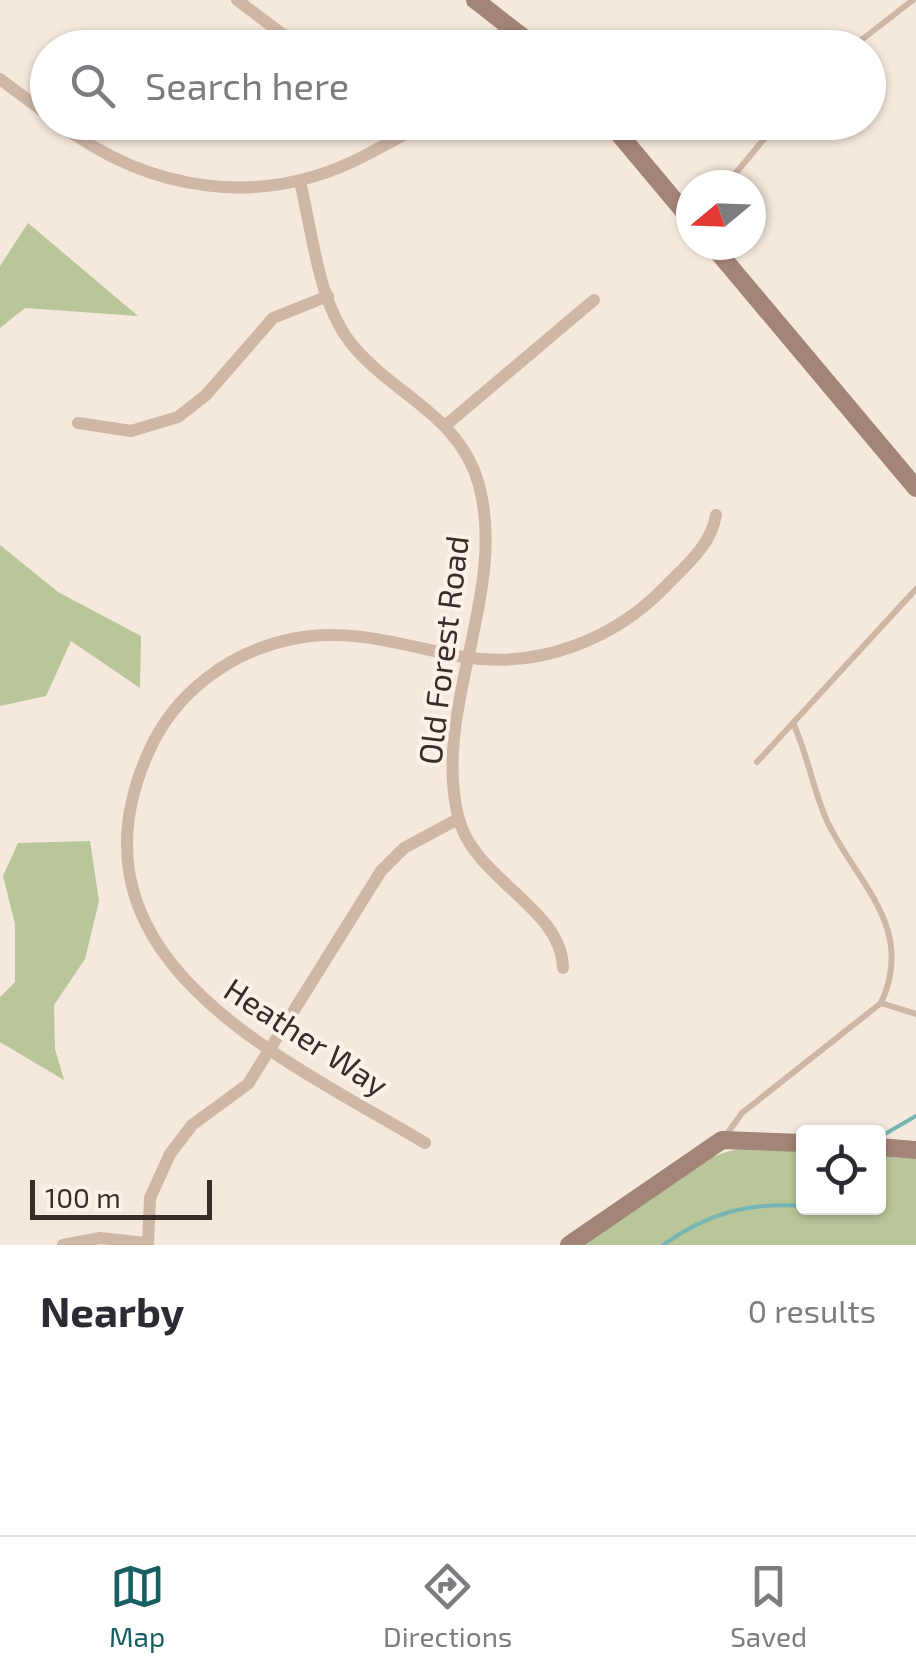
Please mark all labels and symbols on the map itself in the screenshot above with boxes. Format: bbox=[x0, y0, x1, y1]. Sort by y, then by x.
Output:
north arrow bbox=[676, 170, 766, 260]
street label: Old Forest Road bbox=[409, 533, 475, 767]
street label: Heather Way bbox=[218, 969, 396, 1103]
scale bar bbox=[30, 1175, 212, 1220]

